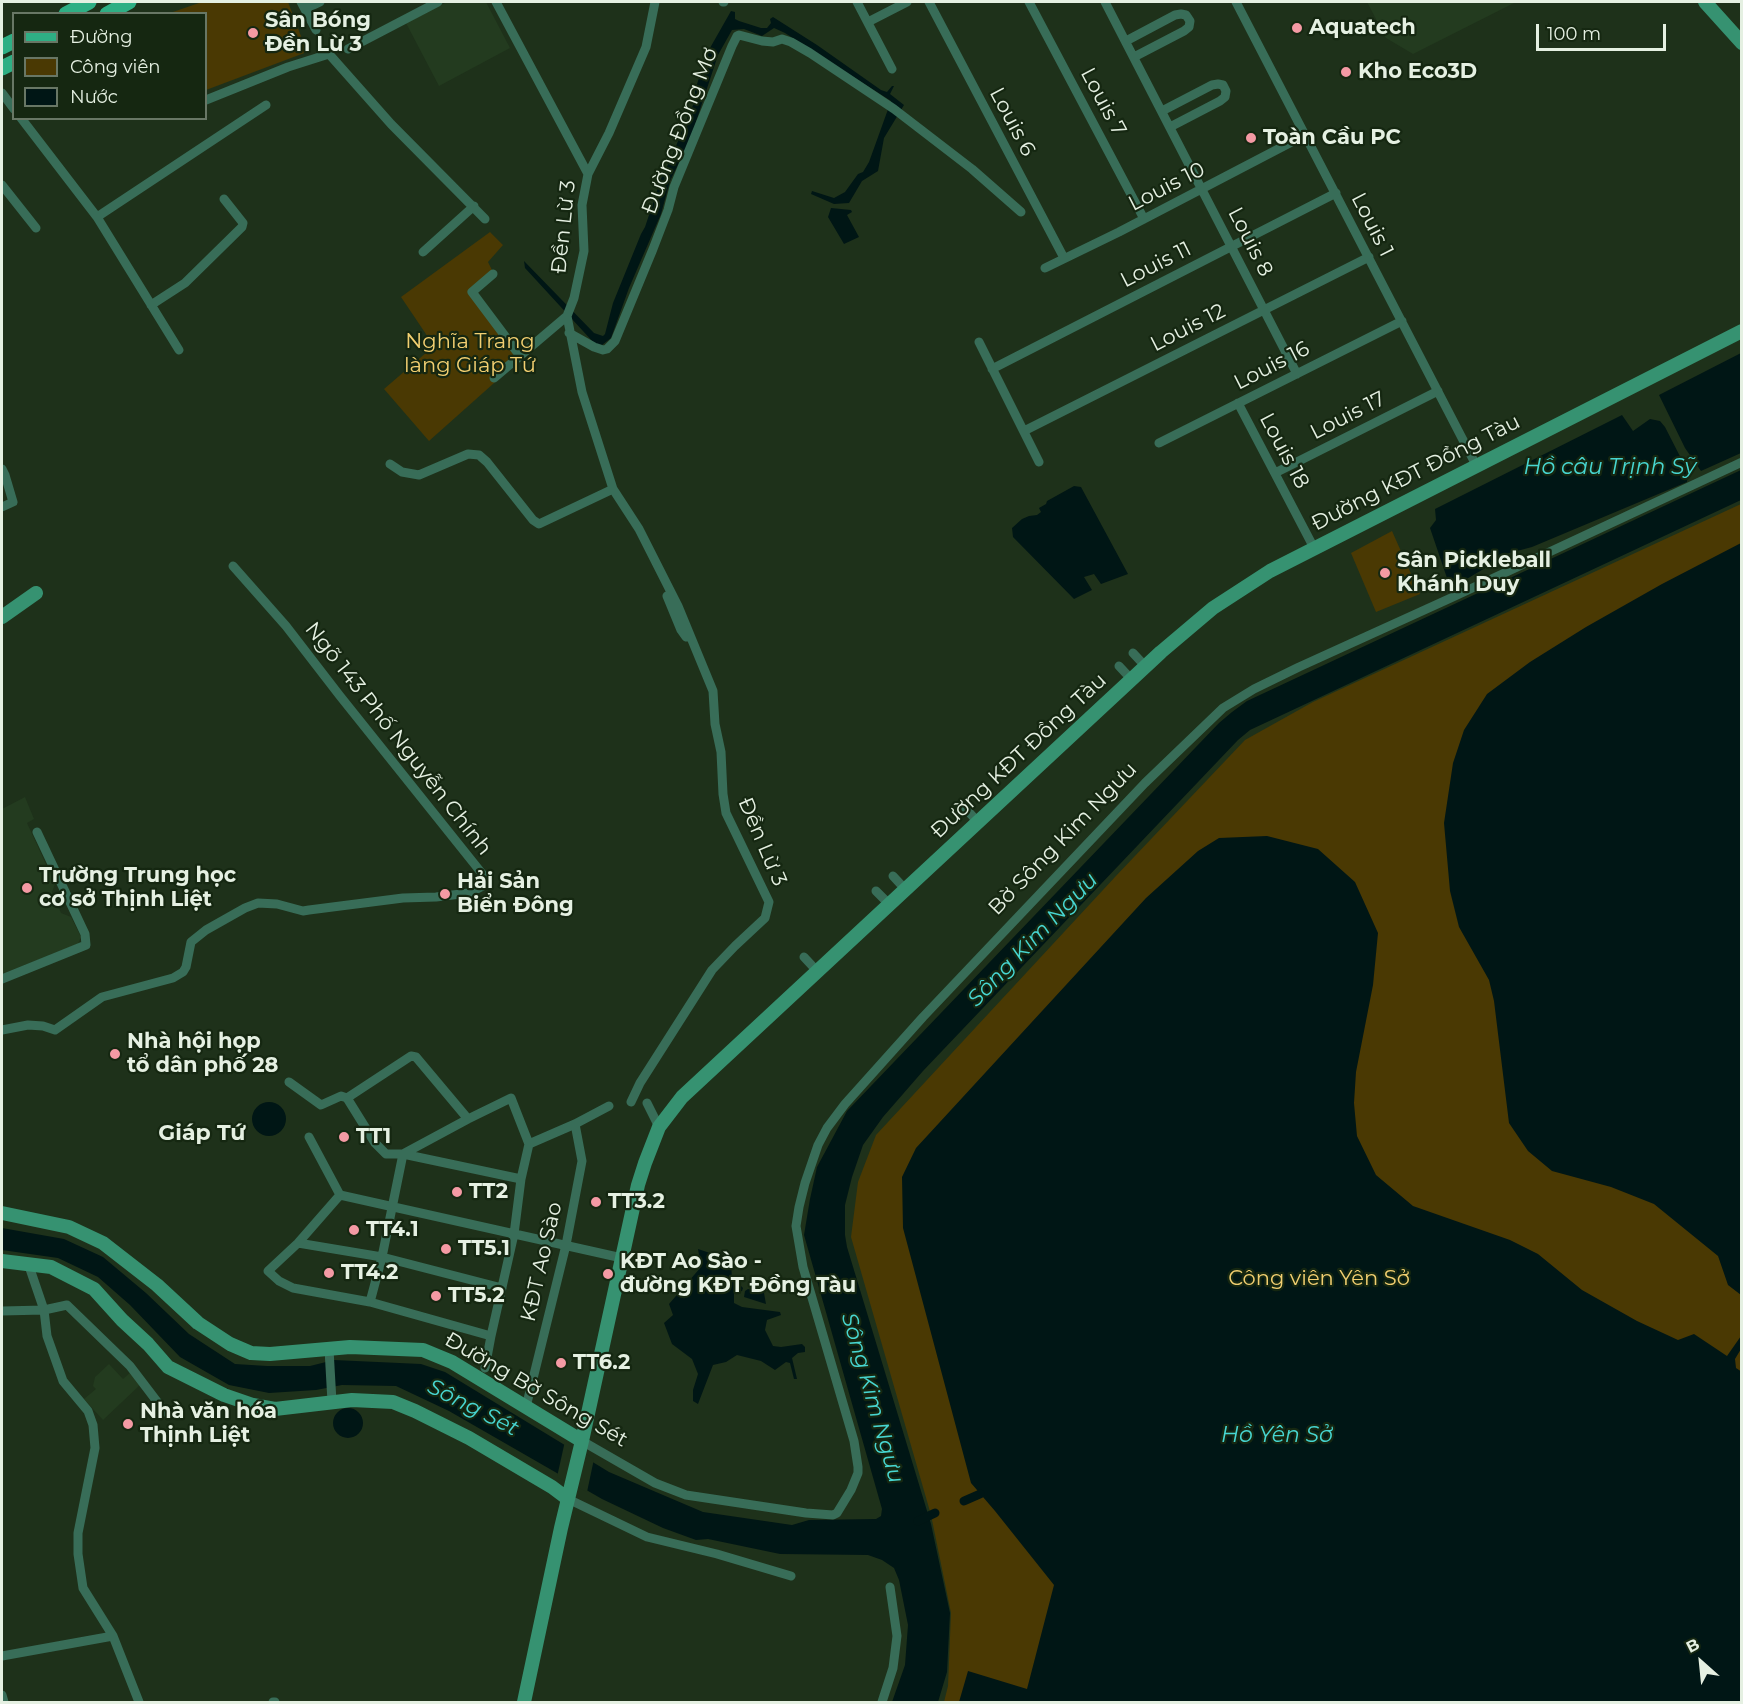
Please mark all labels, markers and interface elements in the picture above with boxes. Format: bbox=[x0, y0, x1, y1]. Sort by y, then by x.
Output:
place label: Sân Bóng Đền Lừ 3 bbox=[265, 8, 371, 58]
legend bbox=[12, 12, 207, 120]
scale bar bbox=[1539, 12, 1670, 50]
place label: Aquatech bbox=[1309, 15, 1416, 41]
marker: Aquatech bbox=[1290, 21, 1304, 35]
text: 100 m bbox=[1547, 23, 1601, 45]
text: Đường bbox=[70, 26, 133, 48]
marker: Sân Bóng Đền Lừ 3 bbox=[246, 26, 260, 40]
street label: Đường Đồng Mơ bbox=[637, 44, 723, 218]
text: Công viên bbox=[70, 56, 161, 78]
place label: Kho Eco3D bbox=[1358, 59, 1477, 85]
street label: Louis 7 bbox=[1075, 64, 1131, 140]
marker: Kho Eco3D bbox=[1339, 65, 1353, 79]
street label: Louis 6 bbox=[984, 84, 1040, 160]
text: Nước bbox=[70, 86, 118, 108]
place label: Toàn Cầu PC bbox=[1263, 125, 1401, 151]
marker: Toàn Cầu PC bbox=[1244, 131, 1258, 145]
street label: Louis 10 bbox=[1125, 157, 1209, 217]
street label: Đền Lừ 3 bbox=[547, 179, 581, 275]
street label: Louis 1 bbox=[1345, 189, 1399, 261]
street label: Louis 8 bbox=[1222, 203, 1278, 281]
street label: Louis 11 bbox=[1116, 237, 1196, 293]
street label: Louis 12 bbox=[1146, 299, 1230, 357]
park label: Nghĩa Trang làng Giáp Tứ bbox=[404, 329, 536, 379]
street label: Louis 16 bbox=[1230, 336, 1314, 396]
street label: Louis 17 bbox=[1306, 386, 1390, 446]
street label: Louis 18 bbox=[1254, 409, 1314, 493]
street label: Đường KĐT Đồng Tàu bbox=[1307, 409, 1525, 537]
water label: Hồ câu Trịnh Sỹ bbox=[1524, 455, 1696, 481]
place label: Sân Pickleball Khánh Duy bbox=[1397, 548, 1551, 598]
marker: Sân Pickleball Khánh Duy bbox=[1378, 566, 1392, 580]
street label: Ngõ 143 Phố Nguyễn Chính bbox=[299, 618, 497, 860]
street label: Đường KĐT Đồng Tàu bbox=[926, 668, 1112, 844]
street label: Bờ Sông Kim Ngưu bbox=[984, 757, 1142, 921]
street label: Đền Lừ 3 bbox=[732, 794, 792, 890]
place label: Trường Trung học cơ sở Thịnh Liệt bbox=[39, 863, 236, 913]
water label: Sông Kim Ngưu bbox=[962, 868, 1104, 1012]
place label: Hải Sản Biển Đông bbox=[457, 869, 574, 919]
marker: Trường Trung học cơ sở Thịnh Liệt bbox=[20, 881, 34, 895]
marker: Hải Sản Biển Đông bbox=[438, 887, 452, 901]
place label: Nhà hội họp tổ dân phố 28 bbox=[127, 1029, 278, 1079]
marker: Nhà hội họp tổ dân phố 28 bbox=[108, 1047, 122, 1061]
district label: Giáp Tứ bbox=[158, 1121, 246, 1147]
place label: TT1 bbox=[356, 1124, 391, 1150]
marker: TT1 bbox=[337, 1130, 351, 1144]
place label: TT2 bbox=[469, 1179, 508, 1205]
marker: TT2 bbox=[450, 1185, 464, 1199]
place label: TT3.2 bbox=[608, 1189, 665, 1215]
marker: TT3.2 bbox=[589, 1195, 603, 1209]
street label: KĐT Ao Sào bbox=[516, 1200, 568, 1324]
place label: TT4.1 bbox=[366, 1217, 419, 1243]
marker: TT4.1 bbox=[347, 1223, 361, 1237]
place label: TT5.1 bbox=[458, 1236, 510, 1262]
marker: TT5.1 bbox=[439, 1242, 453, 1256]
place label: KĐT Ao Sào - đường KĐT Đồng Tàu bbox=[620, 1249, 856, 1299]
place label: TT4.2 bbox=[341, 1260, 398, 1286]
marker: TT4.2 bbox=[322, 1266, 336, 1280]
park label: Công viên Yên Sở bbox=[1228, 1266, 1410, 1292]
marker: KĐT Ao Sào - đường KĐT Đồng Tàu bbox=[601, 1267, 615, 1281]
place label: TT5.2 bbox=[448, 1283, 505, 1309]
marker: TT5.2 bbox=[429, 1289, 443, 1303]
water label: Sông Kim Ngưu bbox=[835, 1310, 909, 1486]
street label: Đường Bờ Sông Sét bbox=[440, 1327, 632, 1453]
place label: TT6.2 bbox=[573, 1350, 630, 1376]
marker: TT6.2 bbox=[554, 1356, 568, 1370]
water label: Sông Sét bbox=[423, 1374, 523, 1442]
place label: Nhà văn hóa Thịnh Liệt bbox=[140, 1399, 277, 1449]
marker: Nhà văn hóa Thịnh Liệt bbox=[121, 1417, 135, 1431]
water label: Hồ Yên Sở bbox=[1221, 1423, 1333, 1449]
north arrow bbox=[1671, 1632, 1731, 1692]
text: B bbox=[1683, 1634, 1702, 1657]

